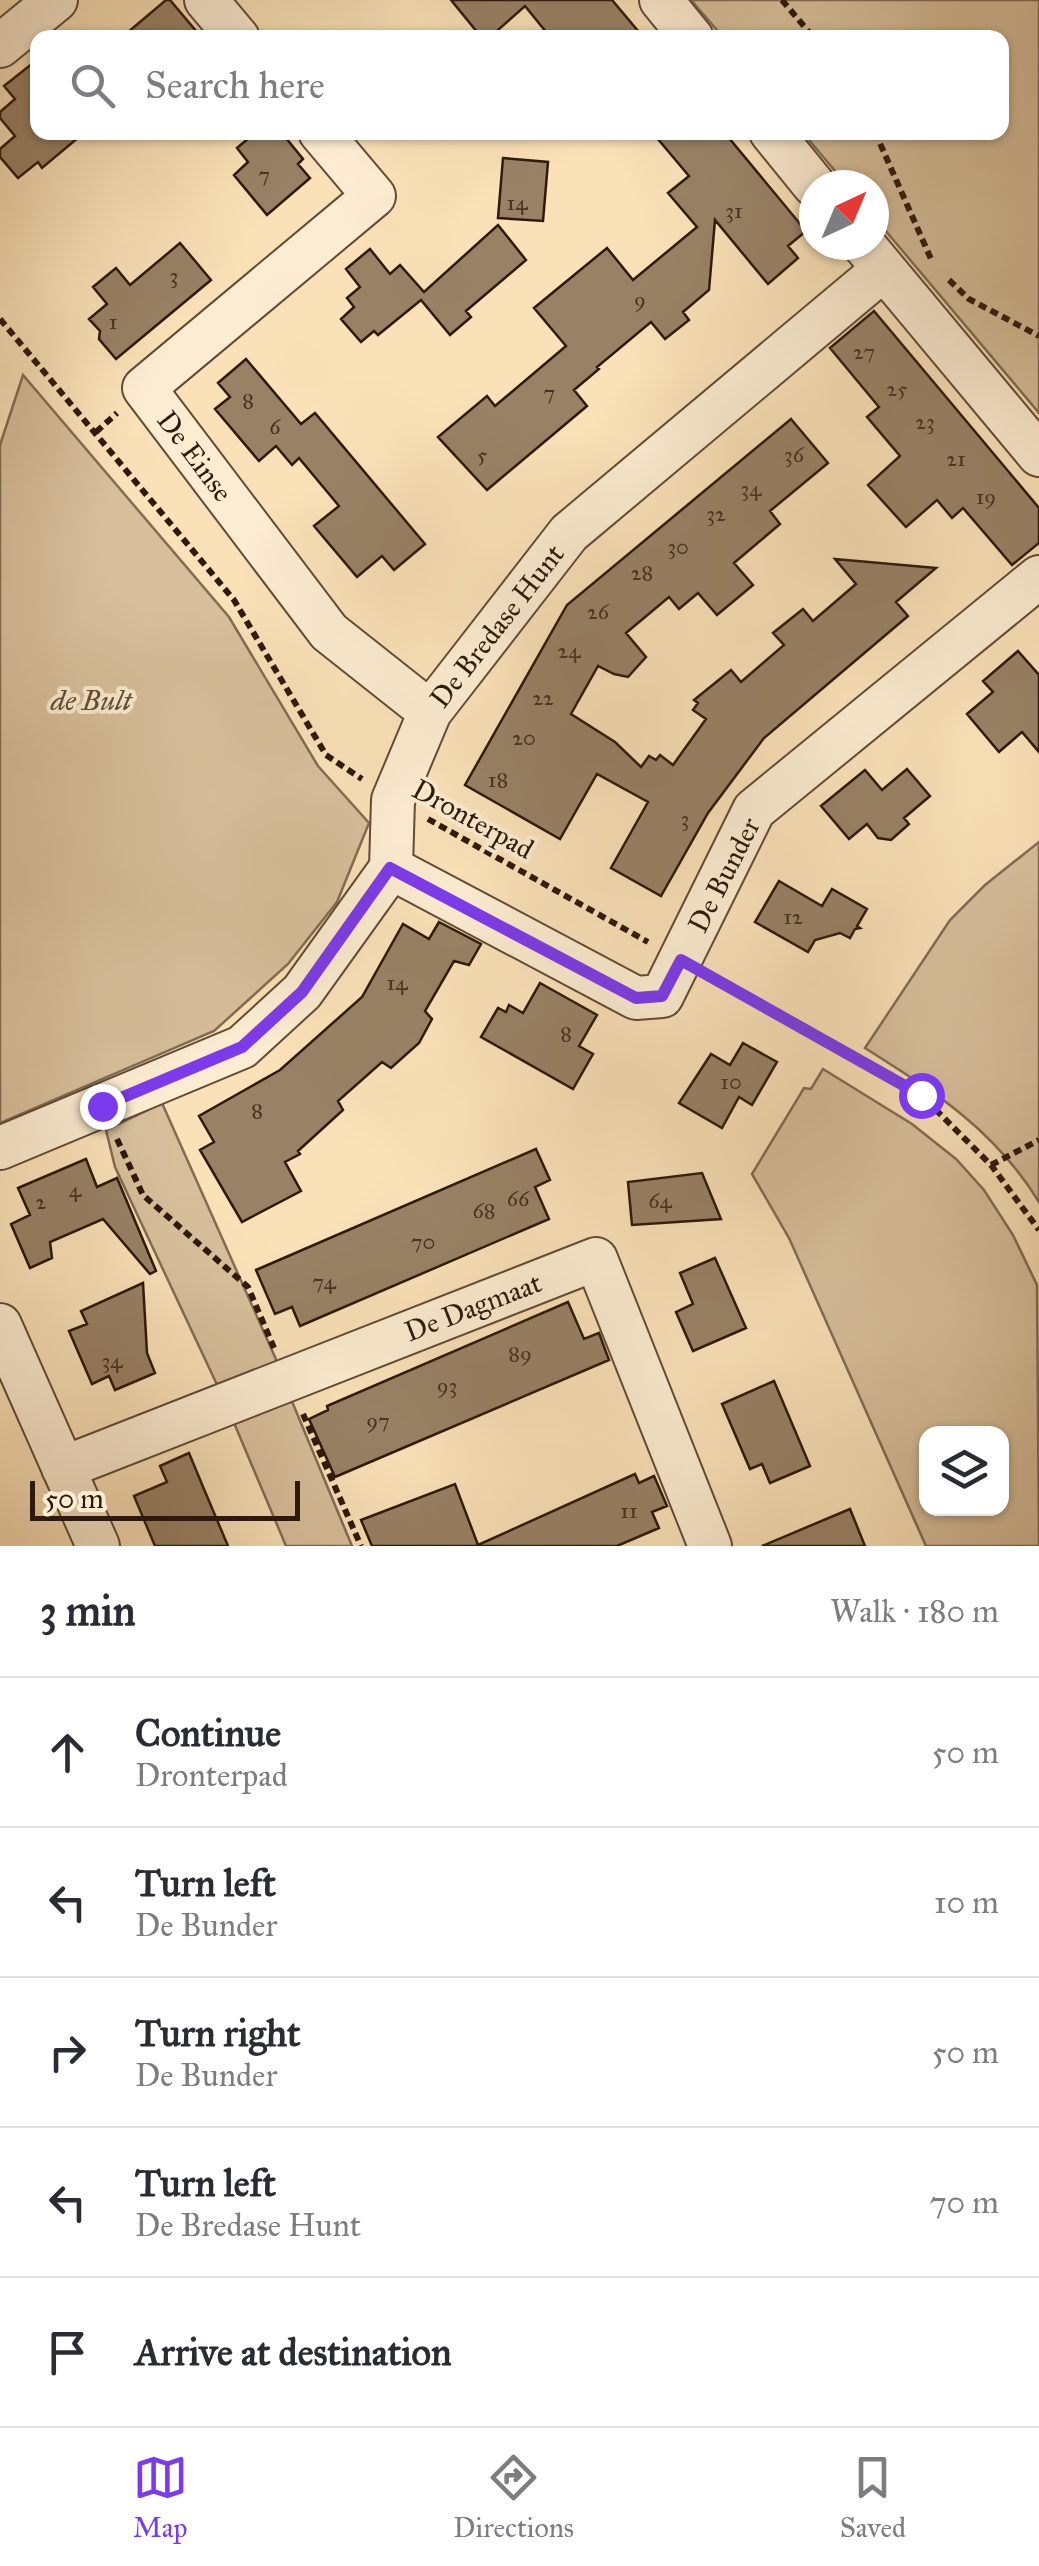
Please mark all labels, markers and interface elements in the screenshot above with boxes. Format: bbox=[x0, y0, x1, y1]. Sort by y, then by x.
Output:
search box bbox=[30, 30, 1009, 140]
icon: search bbox=[65, 58, 120, 113]
text: Search here bbox=[145, 62, 325, 108]
house number: 7 bbox=[258, 161, 270, 188]
north arrow bbox=[799, 170, 889, 260]
house number: 14 bbox=[507, 189, 528, 216]
house number: 31 bbox=[725, 197, 743, 224]
house number: 3 bbox=[170, 262, 178, 289]
house number: 9 bbox=[634, 286, 646, 313]
house number: 1 bbox=[109, 308, 117, 335]
house number: 27 bbox=[853, 338, 875, 365]
house number: 25 bbox=[887, 375, 907, 402]
house number: 7 bbox=[543, 379, 555, 406]
house number: 8 bbox=[242, 387, 254, 414]
street label: De Einse bbox=[150, 404, 240, 508]
house number: 23 bbox=[915, 408, 935, 435]
house number: 6 bbox=[269, 413, 281, 440]
house number: 5 bbox=[477, 441, 487, 468]
house number: 36 bbox=[784, 441, 805, 468]
house number: 21 bbox=[946, 445, 966, 472]
house number: 34 bbox=[740, 475, 762, 502]
house number: 19 bbox=[976, 483, 996, 510]
house number: 32 bbox=[706, 500, 726, 527]
house number: 30 bbox=[667, 533, 689, 560]
street label: De Bredase Hunt bbox=[422, 537, 572, 715]
house number: 28 bbox=[631, 559, 653, 586]
house number: 26 bbox=[587, 598, 610, 625]
house number: 24 bbox=[557, 637, 581, 664]
park label: de Bult bbox=[50, 683, 134, 718]
house number: 22 bbox=[532, 684, 554, 711]
house number: 20 bbox=[512, 724, 536, 751]
house number: 18 bbox=[488, 766, 508, 793]
street label: Dronterpad bbox=[406, 771, 540, 867]
house number: 3 bbox=[681, 805, 689, 832]
street label: De Bunder bbox=[680, 811, 768, 938]
house number: 12 bbox=[783, 903, 803, 930]
house number: 14 bbox=[387, 969, 408, 996]
house number: 8 bbox=[560, 1020, 572, 1047]
house number: 10 bbox=[720, 1068, 742, 1095]
route start bbox=[899, 1073, 945, 1119]
route end bbox=[80, 1084, 126, 1130]
house number: 8 bbox=[251, 1097, 263, 1124]
house number: 4 bbox=[69, 1176, 82, 1203]
house number: 66 bbox=[507, 1185, 530, 1212]
house number: 64 bbox=[648, 1187, 673, 1214]
house number: 2 bbox=[36, 1188, 47, 1215]
house number: 68 bbox=[473, 1197, 495, 1224]
house number: 70 bbox=[411, 1228, 435, 1255]
street label: De Dagmaat bbox=[400, 1265, 547, 1349]
house number: 74 bbox=[312, 1268, 336, 1295]
house number: 89 bbox=[508, 1340, 532, 1367]
house number: 34 bbox=[101, 1347, 123, 1374]
house number: 93 bbox=[437, 1372, 457, 1399]
house number: 97 bbox=[366, 1407, 390, 1434]
map controls bbox=[919, 1426, 1009, 1516]
button: layers bbox=[919, 1426, 1009, 1516]
scale bar bbox=[30, 1476, 300, 1521]
text: 50 m bbox=[45, 1481, 104, 1516]
house number: 11 bbox=[620, 1497, 638, 1524]
text: 3 min bbox=[40, 1585, 135, 1637]
text: Walk · 180 m bbox=[830, 1592, 999, 1631]
text: Continue bbox=[135, 1710, 281, 1756]
icon: ahead bbox=[40, 1725, 95, 1780]
text: 50 m bbox=[932, 1733, 999, 1772]
text: Dronterpad bbox=[135, 1756, 288, 1795]
text: Turn left bbox=[135, 1860, 276, 1906]
icon: left bbox=[40, 1875, 95, 1930]
text: 10 m bbox=[934, 1883, 999, 1922]
text: De Bunder bbox=[135, 1906, 277, 1945]
text: Turn right bbox=[135, 2010, 301, 2056]
icon: right bbox=[40, 2025, 95, 2080]
text: 50 m bbox=[932, 2033, 999, 2072]
text: De Bunder bbox=[135, 2056, 277, 2095]
text: Turn left bbox=[135, 2160, 276, 2206]
icon: left bbox=[40, 2175, 95, 2230]
text: 70 m bbox=[930, 2183, 999, 2222]
text: De Bredase Hunt bbox=[135, 2206, 361, 2245]
icon: arrive bbox=[40, 2325, 95, 2380]
text: Arrive at destination bbox=[135, 2329, 452, 2375]
tab: Map bbox=[133, 2450, 188, 2545]
tab: Directions bbox=[453, 2450, 574, 2545]
tab: Saved bbox=[840, 2450, 906, 2545]

